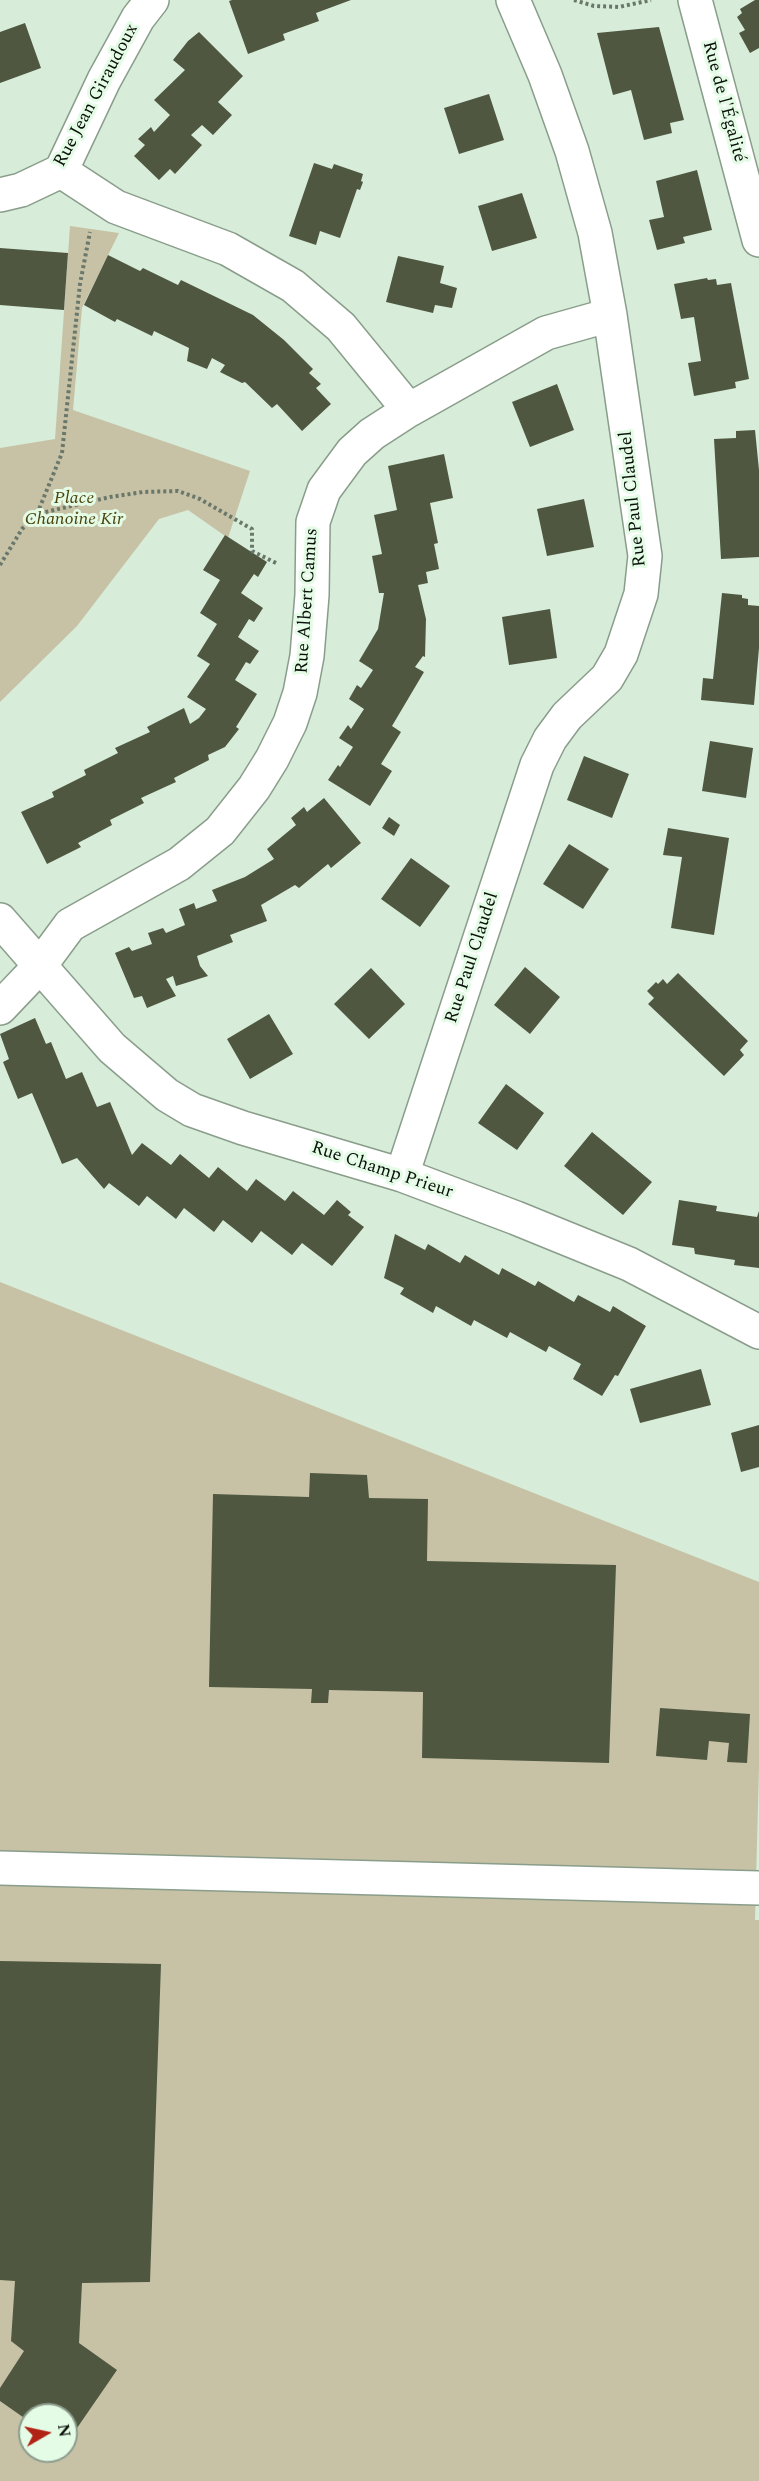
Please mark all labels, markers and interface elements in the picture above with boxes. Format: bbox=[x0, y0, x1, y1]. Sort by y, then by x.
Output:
street label: Rue Jean Giraudoux bbox=[50, 21, 144, 171]
street label: Rue de l'Égalité bbox=[696, 39, 750, 165]
street label: Rue Paul Claudel bbox=[616, 430, 652, 568]
park label: Place Chanoine Kir bbox=[25, 488, 123, 530]
street label: Rue Albert Camus bbox=[292, 527, 324, 675]
street label: Rue Paul Claudel bbox=[442, 890, 504, 1026]
street label: Rue Champ Prieur bbox=[308, 1138, 456, 1204]
north arrow bbox=[18, 2403, 78, 2463]
text: N bbox=[51, 2422, 77, 2439]

